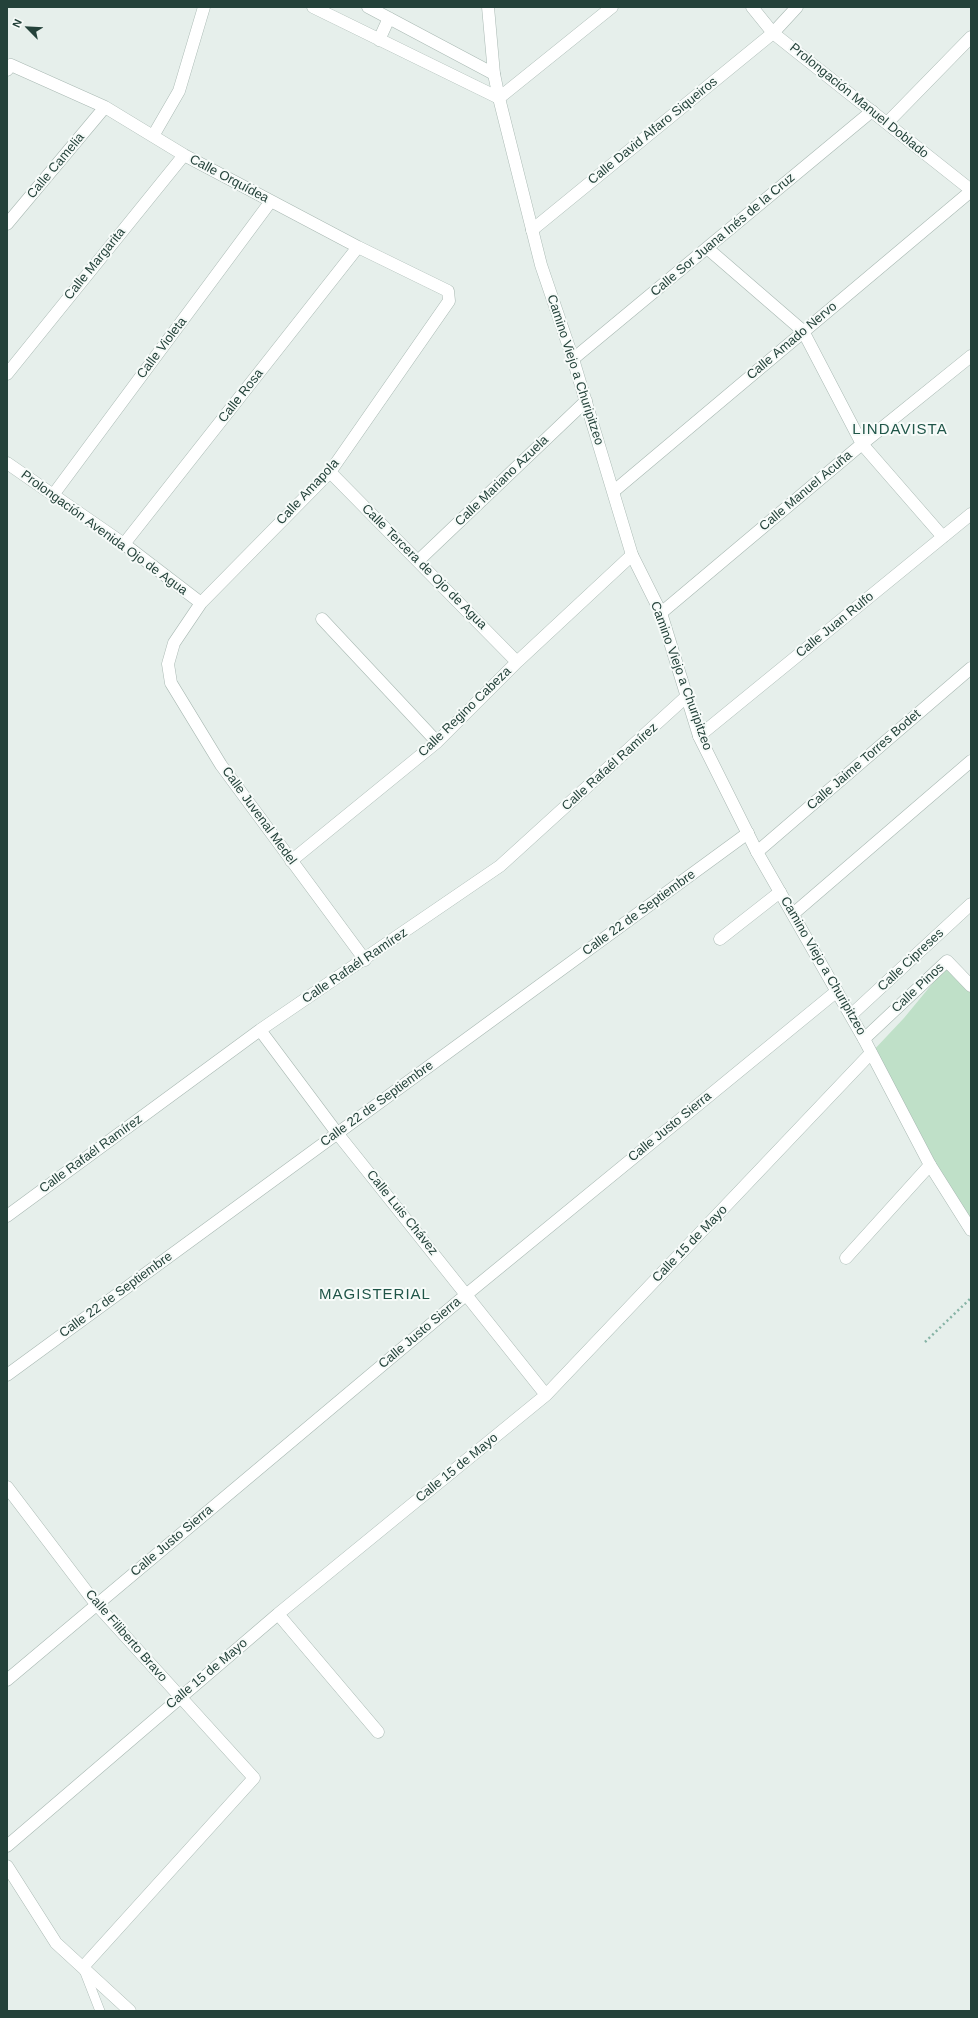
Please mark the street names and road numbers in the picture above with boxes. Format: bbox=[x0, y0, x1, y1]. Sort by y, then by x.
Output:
street label: Prolongación Manuel Doblado bbox=[786, 40, 932, 162]
street label: Calle David Alfaro Siqueiros bbox=[585, 74, 721, 188]
street label: Calle Camelia bbox=[24, 130, 88, 202]
street label: Calle Orquídea bbox=[187, 152, 271, 206]
street label: Calle Sor Juana Inés de la Cruz bbox=[648, 170, 798, 300]
street label: Calle Margarita bbox=[61, 225, 129, 303]
street label: Camino Viejo a Churipitzeo bbox=[543, 293, 607, 447]
street label: Calle Amado Nervo bbox=[744, 299, 840, 383]
street label: Calle Violeta bbox=[134, 314, 190, 382]
street label: Calle Rosa bbox=[215, 366, 267, 426]
street label: Calle Mariano Azuela bbox=[452, 432, 552, 530]
street label: Calle Manuel Acuña bbox=[756, 448, 856, 534]
street label: Calle Amapola bbox=[273, 456, 343, 528]
street label: Prolongación Avenida Ojo de Agua bbox=[18, 467, 190, 599]
street label: Calle Tercera de Ojo de Agua bbox=[358, 501, 490, 633]
street label: Calle Juan Rulfo bbox=[793, 589, 877, 661]
street label: Camino Viejo a Churipitzeo bbox=[647, 599, 715, 753]
street label: Calle Regino Cabeza bbox=[415, 664, 515, 760]
street label: Calle Jaime Torres Bodet bbox=[804, 706, 924, 814]
street label: Calle Rafaél Ramírez bbox=[559, 720, 661, 814]
street label: Calle Juvenal Medel bbox=[218, 764, 300, 868]
street label: Calle 22 de Septiembre bbox=[579, 867, 699, 959]
street label: Camino Viejo a Churipitzeo bbox=[777, 894, 869, 1038]
street label: Calle Rafaél Ramírez bbox=[299, 925, 411, 1007]
street label: Calle Cipreses bbox=[875, 925, 947, 995]
street label: Calle Pinos bbox=[889, 960, 947, 1016]
street label: Calle 22 de Septiembre bbox=[317, 1058, 437, 1150]
street label: Calle Justo Sierra bbox=[625, 1089, 715, 1165]
street label: Calle Rafaél Ramírez bbox=[36, 1111, 146, 1197]
street label: Calle Luis Chávez bbox=[363, 1167, 441, 1259]
street label: Calle 15 de Mayo bbox=[649, 1202, 731, 1286]
street label: Calle 22 de Septiembre bbox=[56, 1249, 176, 1341]
street label: Calle Justo Sierra bbox=[376, 1294, 464, 1372]
street label: Calle 15 de Mayo bbox=[413, 1430, 501, 1506]
street label: Calle Justo Sierra bbox=[128, 1502, 216, 1580]
street label: Calle Filiberto Bravo bbox=[82, 1587, 170, 1685]
street label: Calle 15 de Mayo bbox=[163, 1636, 251, 1712]

